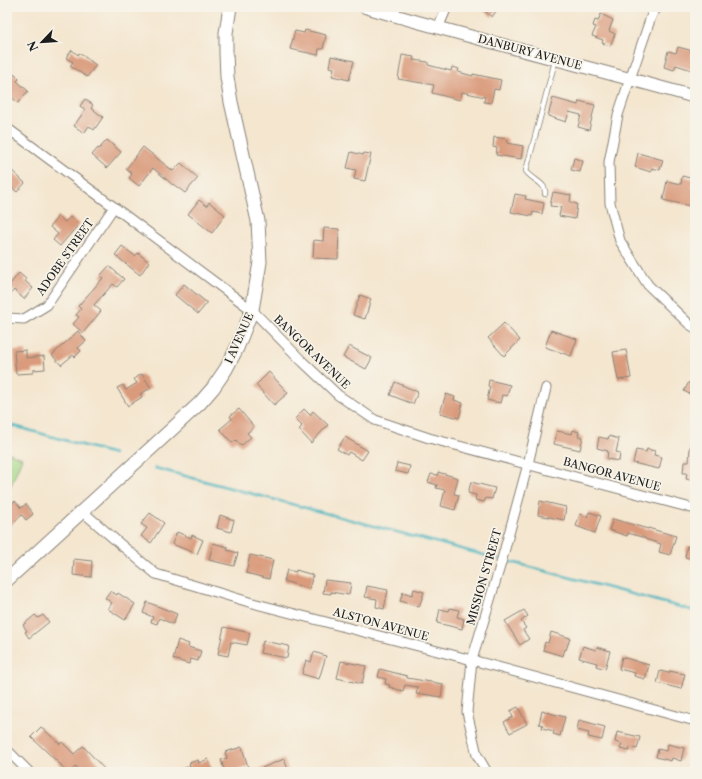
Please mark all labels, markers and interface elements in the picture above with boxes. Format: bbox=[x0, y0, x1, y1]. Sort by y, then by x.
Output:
north arrow bbox=[22, 22, 62, 62]
street label: DANBURY AVENUE bbox=[476, 31, 584, 73]
text: N bbox=[24, 39, 41, 54]
street label: ADOBE STREET bbox=[33, 215, 97, 299]
street label: I AVENUE bbox=[222, 310, 257, 366]
street label: BANGOR AVENUE bbox=[271, 312, 353, 392]
street label: BANGOR AVENUE bbox=[562, 454, 663, 494]
street label: MISSION STREET bbox=[464, 526, 505, 627]
street label: ALSTON AVENUE bbox=[331, 604, 431, 644]

